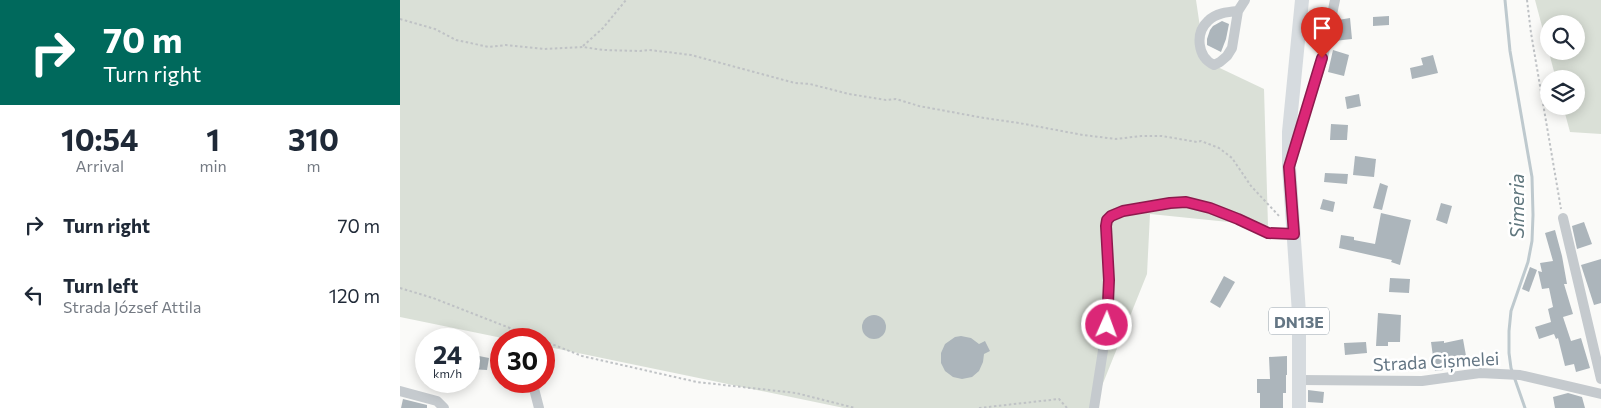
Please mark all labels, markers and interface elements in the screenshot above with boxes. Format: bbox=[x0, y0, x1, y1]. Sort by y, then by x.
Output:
pin bbox=[1301, 7, 1343, 58]
icon: arrive bbox=[1308, 14, 1336, 42]
map controls bbox=[1540, 15, 1585, 115]
button: search bbox=[1540, 15, 1585, 60]
text: 70 m bbox=[103, 17, 183, 60]
icon: right bbox=[20, 20, 85, 85]
text: Turn right bbox=[103, 60, 201, 87]
button: layers bbox=[1540, 70, 1585, 115]
text: 10:54 bbox=[61, 120, 138, 157]
text: 1 bbox=[206, 120, 220, 157]
text: 310 bbox=[288, 120, 339, 157]
text: Arrival bbox=[76, 156, 124, 175]
text: min bbox=[200, 156, 227, 175]
text: m bbox=[306, 156, 320, 175]
water label: Simeria bbox=[1505, 173, 1528, 239]
icon: right bbox=[20, 211, 48, 239]
text: Turn right bbox=[63, 214, 150, 237]
text: 70 m bbox=[337, 214, 380, 237]
text: Turn left bbox=[63, 274, 138, 297]
icon: left bbox=[20, 281, 48, 309]
text: 120 m bbox=[329, 284, 380, 307]
text: Strada József Attila bbox=[63, 297, 201, 316]
position arrow bbox=[1080, 298, 1132, 350]
road number: DN13E bbox=[1269, 308, 1329, 334]
speed limit sign: 30 bbox=[490, 328, 555, 393]
text: 24 bbox=[433, 339, 462, 369]
street label: Strada Cișmelei bbox=[1372, 347, 1500, 376]
text: km/h bbox=[433, 366, 462, 380]

